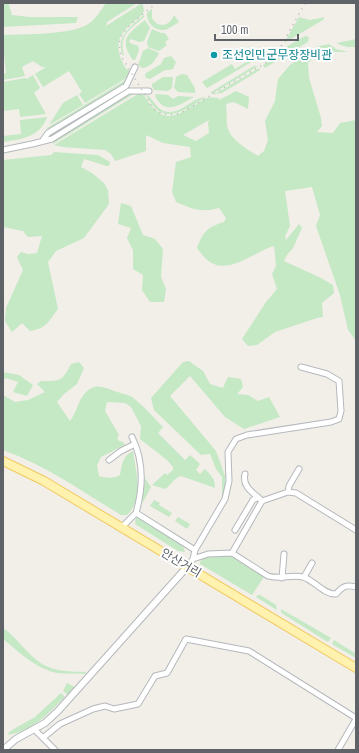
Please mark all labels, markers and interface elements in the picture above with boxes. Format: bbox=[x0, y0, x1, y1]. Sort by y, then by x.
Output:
scale bar bbox=[215, 16, 298, 42]
text: 100 m bbox=[221, 22, 248, 38]
place label: 조선인민군무장장비관 bbox=[222, 47, 332, 63]
marker: 조선인민군무장장비관 bbox=[209, 50, 219, 60]
street label: 안산거리 bbox=[158, 545, 204, 581]

